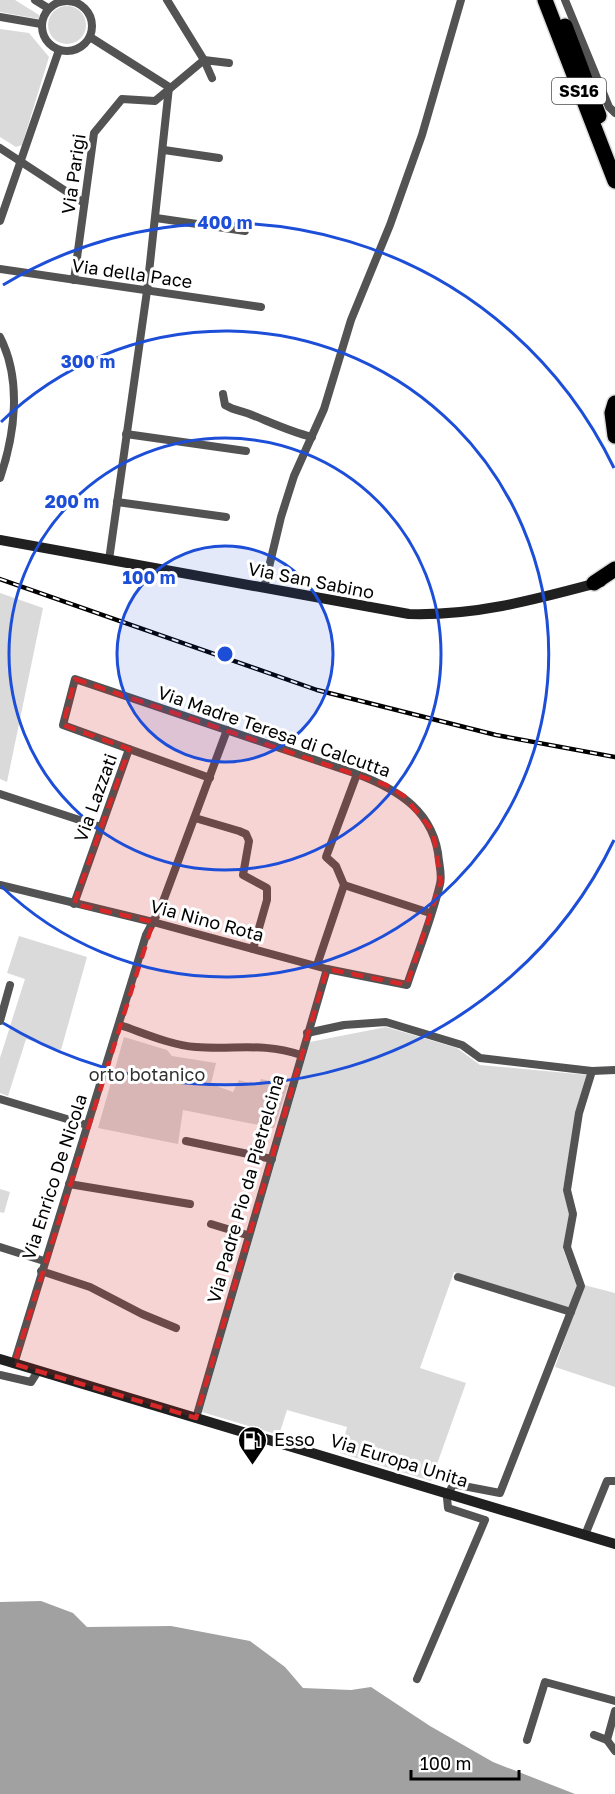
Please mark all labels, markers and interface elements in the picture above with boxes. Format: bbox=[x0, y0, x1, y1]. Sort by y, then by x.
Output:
road number: SS16 bbox=[552, 78, 606, 104]
street label: Via Parigi bbox=[56, 132, 90, 216]
text: 400 m bbox=[198, 211, 252, 233]
street label: Via della Pace bbox=[71, 254, 194, 292]
text: 300 m bbox=[61, 350, 115, 372]
text: 200 m bbox=[45, 490, 99, 512]
street label: Via San Sabino bbox=[246, 557, 376, 603]
text: 100 m bbox=[123, 566, 175, 588]
centre of rings bbox=[215, 644, 235, 664]
street label: Via Madre Teresa di Calcutta bbox=[155, 681, 394, 781]
street label: Via Lazzati bbox=[69, 750, 121, 845]
street label: Via Nino Rota bbox=[148, 894, 266, 946]
park label: orto botanico bbox=[89, 1063, 205, 1085]
street label: Via Padre Pio da Pietrelcina bbox=[202, 1072, 288, 1306]
street label: Via Enrico De Nicola bbox=[17, 1091, 91, 1262]
fuel station icon: Esso bbox=[237, 1424, 269, 1466]
place label: Esso bbox=[274, 1428, 315, 1450]
street label: Via Europa Unita bbox=[328, 1429, 471, 1491]
scale bar bbox=[411, 1743, 519, 1781]
text: 100 m bbox=[420, 1752, 471, 1774]

